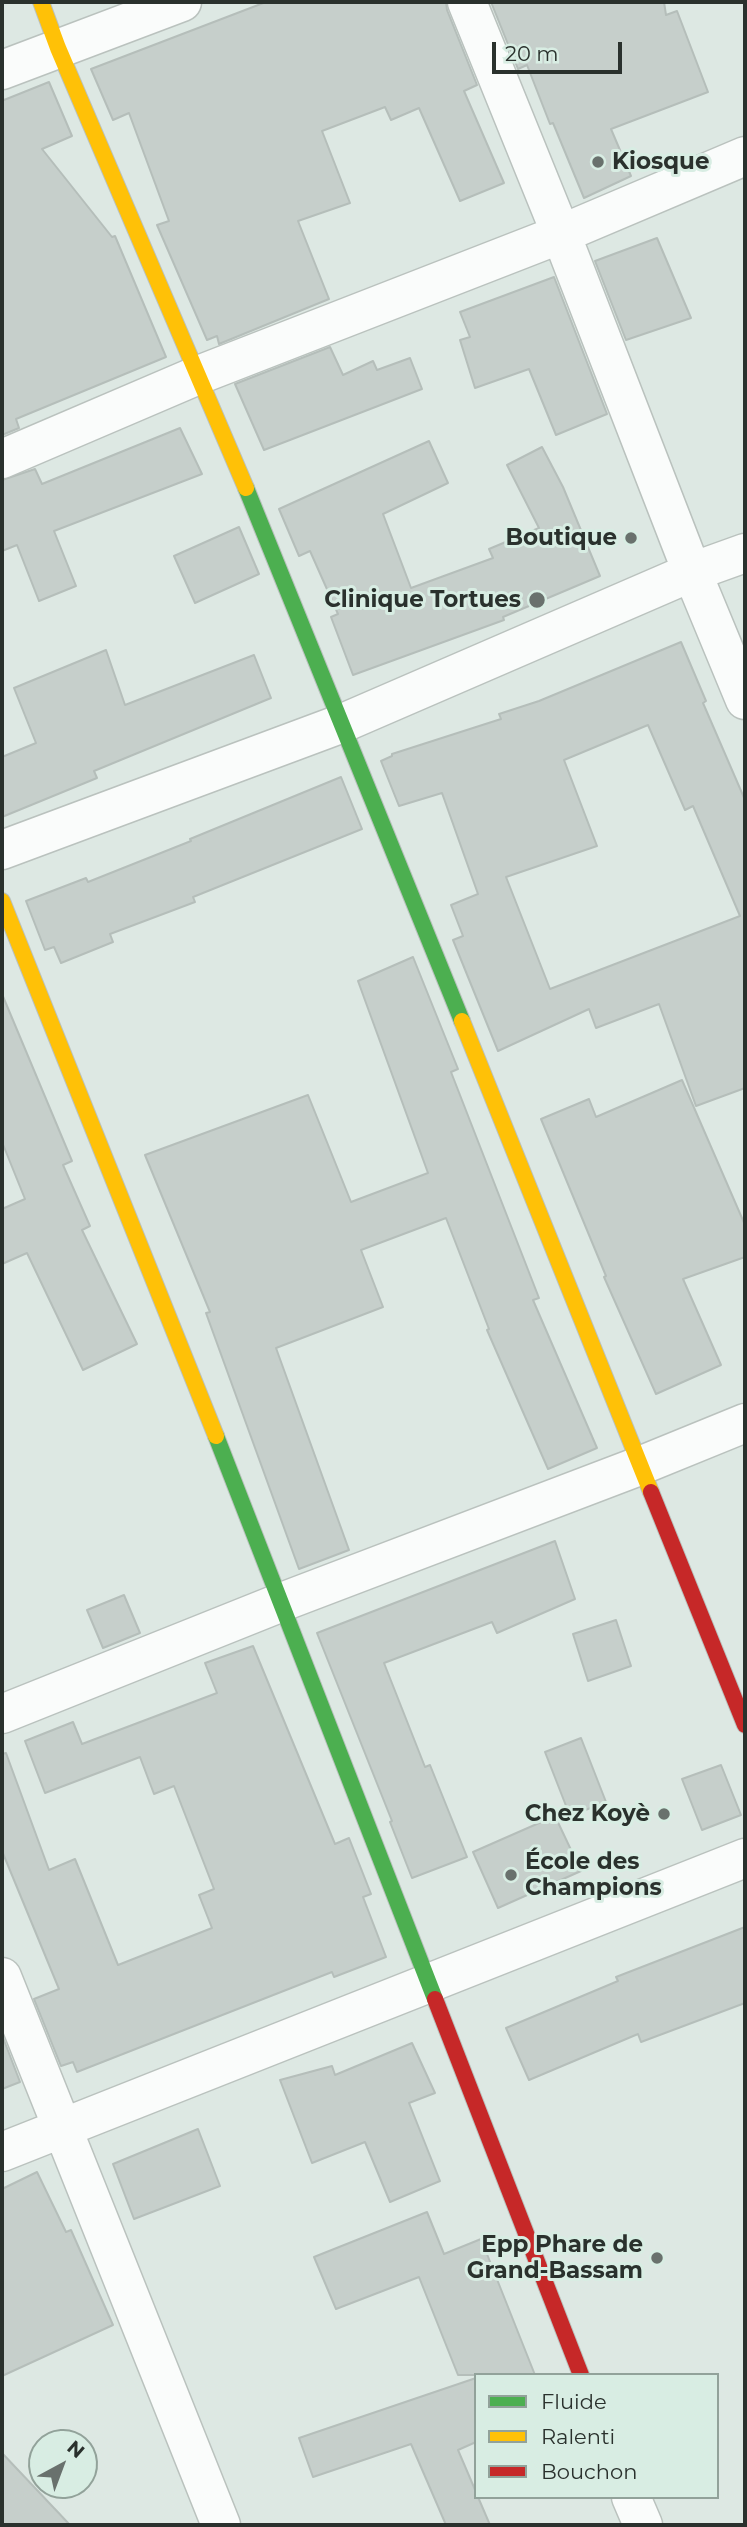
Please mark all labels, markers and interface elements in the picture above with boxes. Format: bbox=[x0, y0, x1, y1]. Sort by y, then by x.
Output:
scale bar bbox=[495, 28, 624, 72]
text: 20 m bbox=[505, 41, 559, 66]
place label: Kiosque bbox=[612, 148, 709, 176]
marker: Kiosque bbox=[590, 154, 606, 170]
place label: Boutique bbox=[505, 524, 617, 552]
marker: Boutique bbox=[623, 530, 639, 546]
place label: Clinique Tortues bbox=[324, 586, 521, 614]
marker: Clinique Tortues bbox=[527, 590, 547, 610]
place label: Chez Koyè bbox=[525, 1800, 650, 1828]
marker: Chez Koyè bbox=[656, 1806, 672, 1822]
place label: École des Champions bbox=[525, 1848, 662, 1902]
marker: École des Champions bbox=[503, 1867, 519, 1883]
place label: Epp Phare de Grand-Bassam bbox=[467, 2231, 643, 2285]
marker: Epp Phare de Grand-Bassam bbox=[649, 2250, 665, 2266]
legend bbox=[474, 2373, 719, 2499]
text: Fluide bbox=[541, 2389, 607, 2414]
text: Ralenti bbox=[541, 2424, 615, 2449]
north arrow bbox=[28, 2429, 98, 2499]
text: N bbox=[62, 2436, 89, 2463]
text: Bouchon bbox=[541, 2459, 637, 2484]

